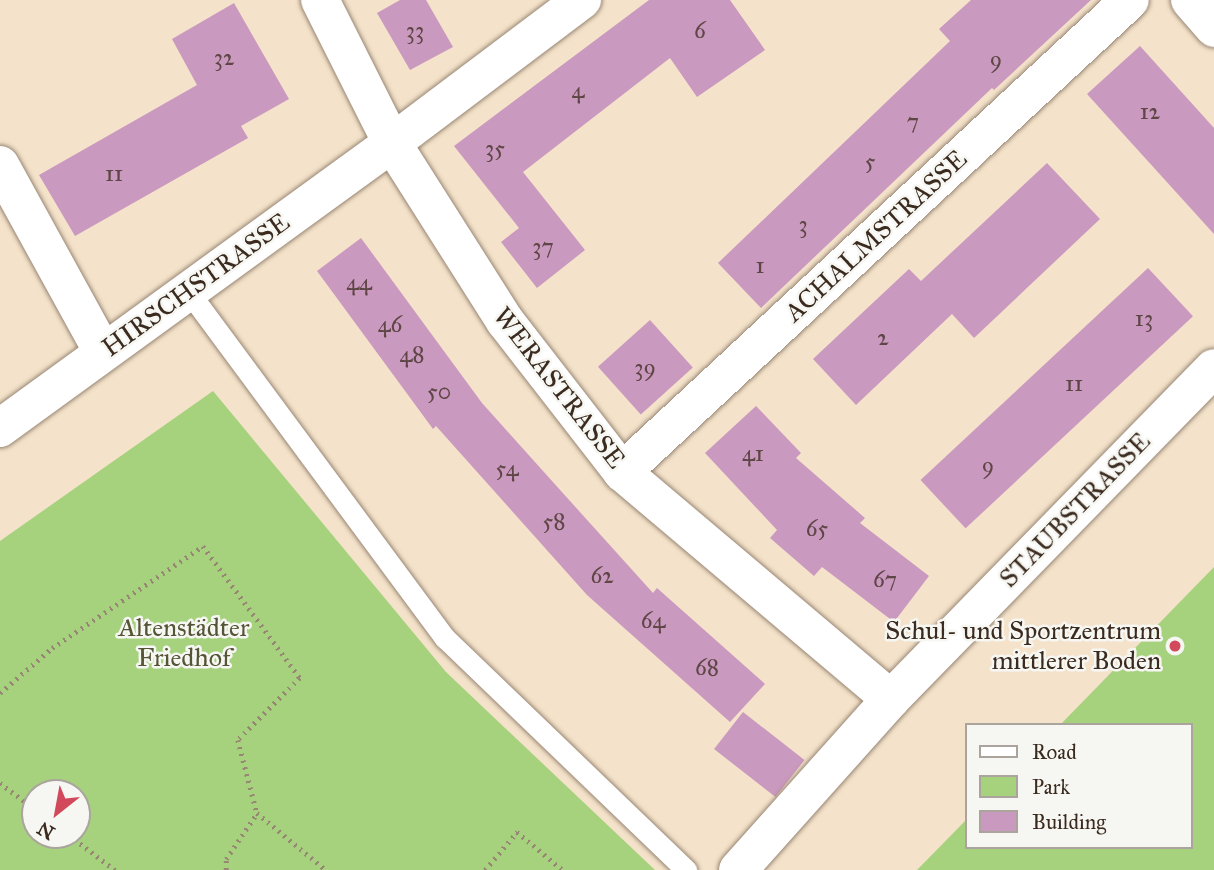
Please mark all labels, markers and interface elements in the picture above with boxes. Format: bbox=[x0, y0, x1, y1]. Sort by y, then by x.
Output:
house number: 33 bbox=[406, 16, 424, 44]
house number: 6 bbox=[694, 16, 706, 44]
house number: 32 bbox=[214, 43, 234, 71]
house number: 9 bbox=[990, 45, 1002, 73]
house number: 4 bbox=[572, 76, 584, 104]
house number: 12 bbox=[1140, 97, 1160, 125]
house number: 7 bbox=[907, 107, 919, 135]
house number: 35 bbox=[485, 134, 505, 162]
street label: ACHALMSTRASSE bbox=[778, 144, 974, 328]
house number: 5 bbox=[865, 147, 875, 175]
house number: 11 bbox=[105, 159, 123, 187]
street label: HIRSCHSTRASSE bbox=[96, 206, 296, 364]
house number: 3 bbox=[798, 210, 808, 238]
house number: 37 bbox=[532, 232, 554, 260]
house number: 1 bbox=[755, 251, 765, 279]
house number: 44 bbox=[346, 268, 372, 296]
street label: WERASTRASSE bbox=[486, 301, 632, 475]
house number: 13 bbox=[1135, 304, 1153, 332]
house number: 46 bbox=[378, 310, 402, 338]
house number: 2 bbox=[877, 323, 889, 351]
house number: 48 bbox=[399, 340, 425, 368]
house number: 39 bbox=[634, 353, 656, 381]
house number: 11 bbox=[1065, 369, 1083, 397]
house number: 50 bbox=[427, 377, 451, 405]
street label: STAUBSTRASSE bbox=[993, 426, 1157, 594]
house number: 41 bbox=[742, 439, 764, 467]
house number: 9 bbox=[982, 451, 994, 479]
house number: 54 bbox=[496, 454, 518, 482]
house number: 58 bbox=[543, 507, 565, 535]
house number: 65 bbox=[806, 514, 828, 542]
house number: 62 bbox=[590, 561, 614, 589]
house number: 67 bbox=[873, 565, 897, 593]
house number: 64 bbox=[641, 606, 665, 634]
park label: Altenstädter Friedhof bbox=[119, 612, 249, 674]
place label: Schul- und Sportzentrum mittlerer Boden bbox=[885, 615, 1161, 676]
marker: Schul- und Sportzentrum mittlerer Boden bbox=[1167, 638, 1183, 654]
house number: 68 bbox=[695, 653, 719, 681]
legend bbox=[965, 723, 1193, 849]
text: Road bbox=[1032, 739, 1077, 765]
text: Park bbox=[1032, 774, 1070, 800]
north arrow bbox=[21, 779, 91, 849]
text: Building bbox=[1032, 809, 1106, 835]
text: N bbox=[33, 817, 59, 845]

